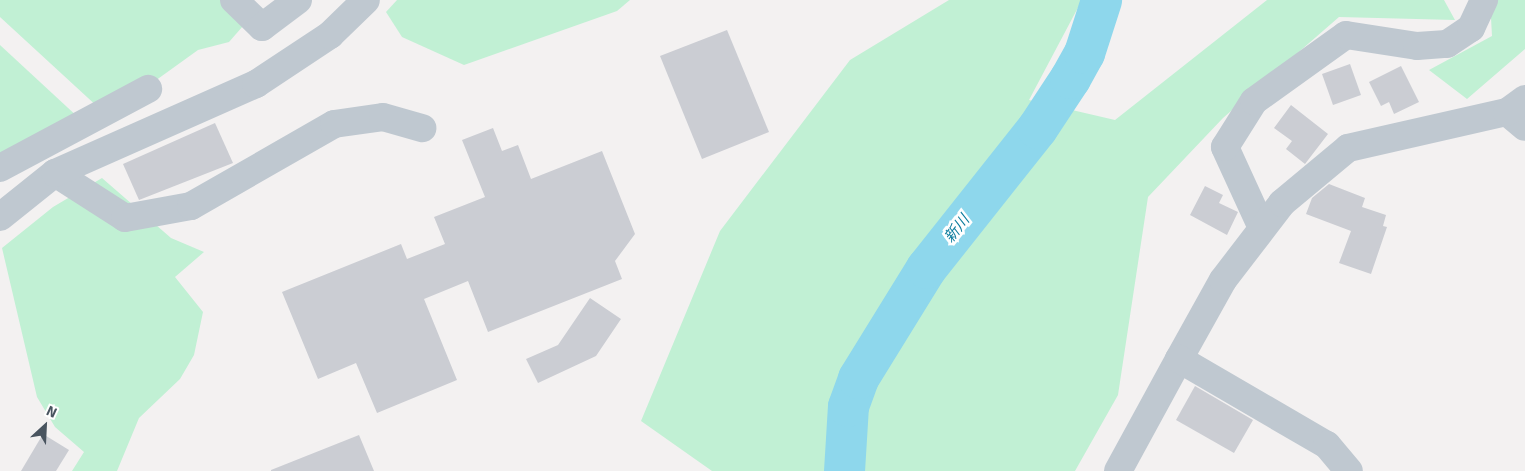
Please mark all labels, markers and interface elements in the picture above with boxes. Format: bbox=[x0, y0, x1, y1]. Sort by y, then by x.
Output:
water label: 新川 bbox=[941, 212, 973, 246]
north arrow bbox=[20, 401, 70, 451]
text: N bbox=[44, 402, 60, 422]

